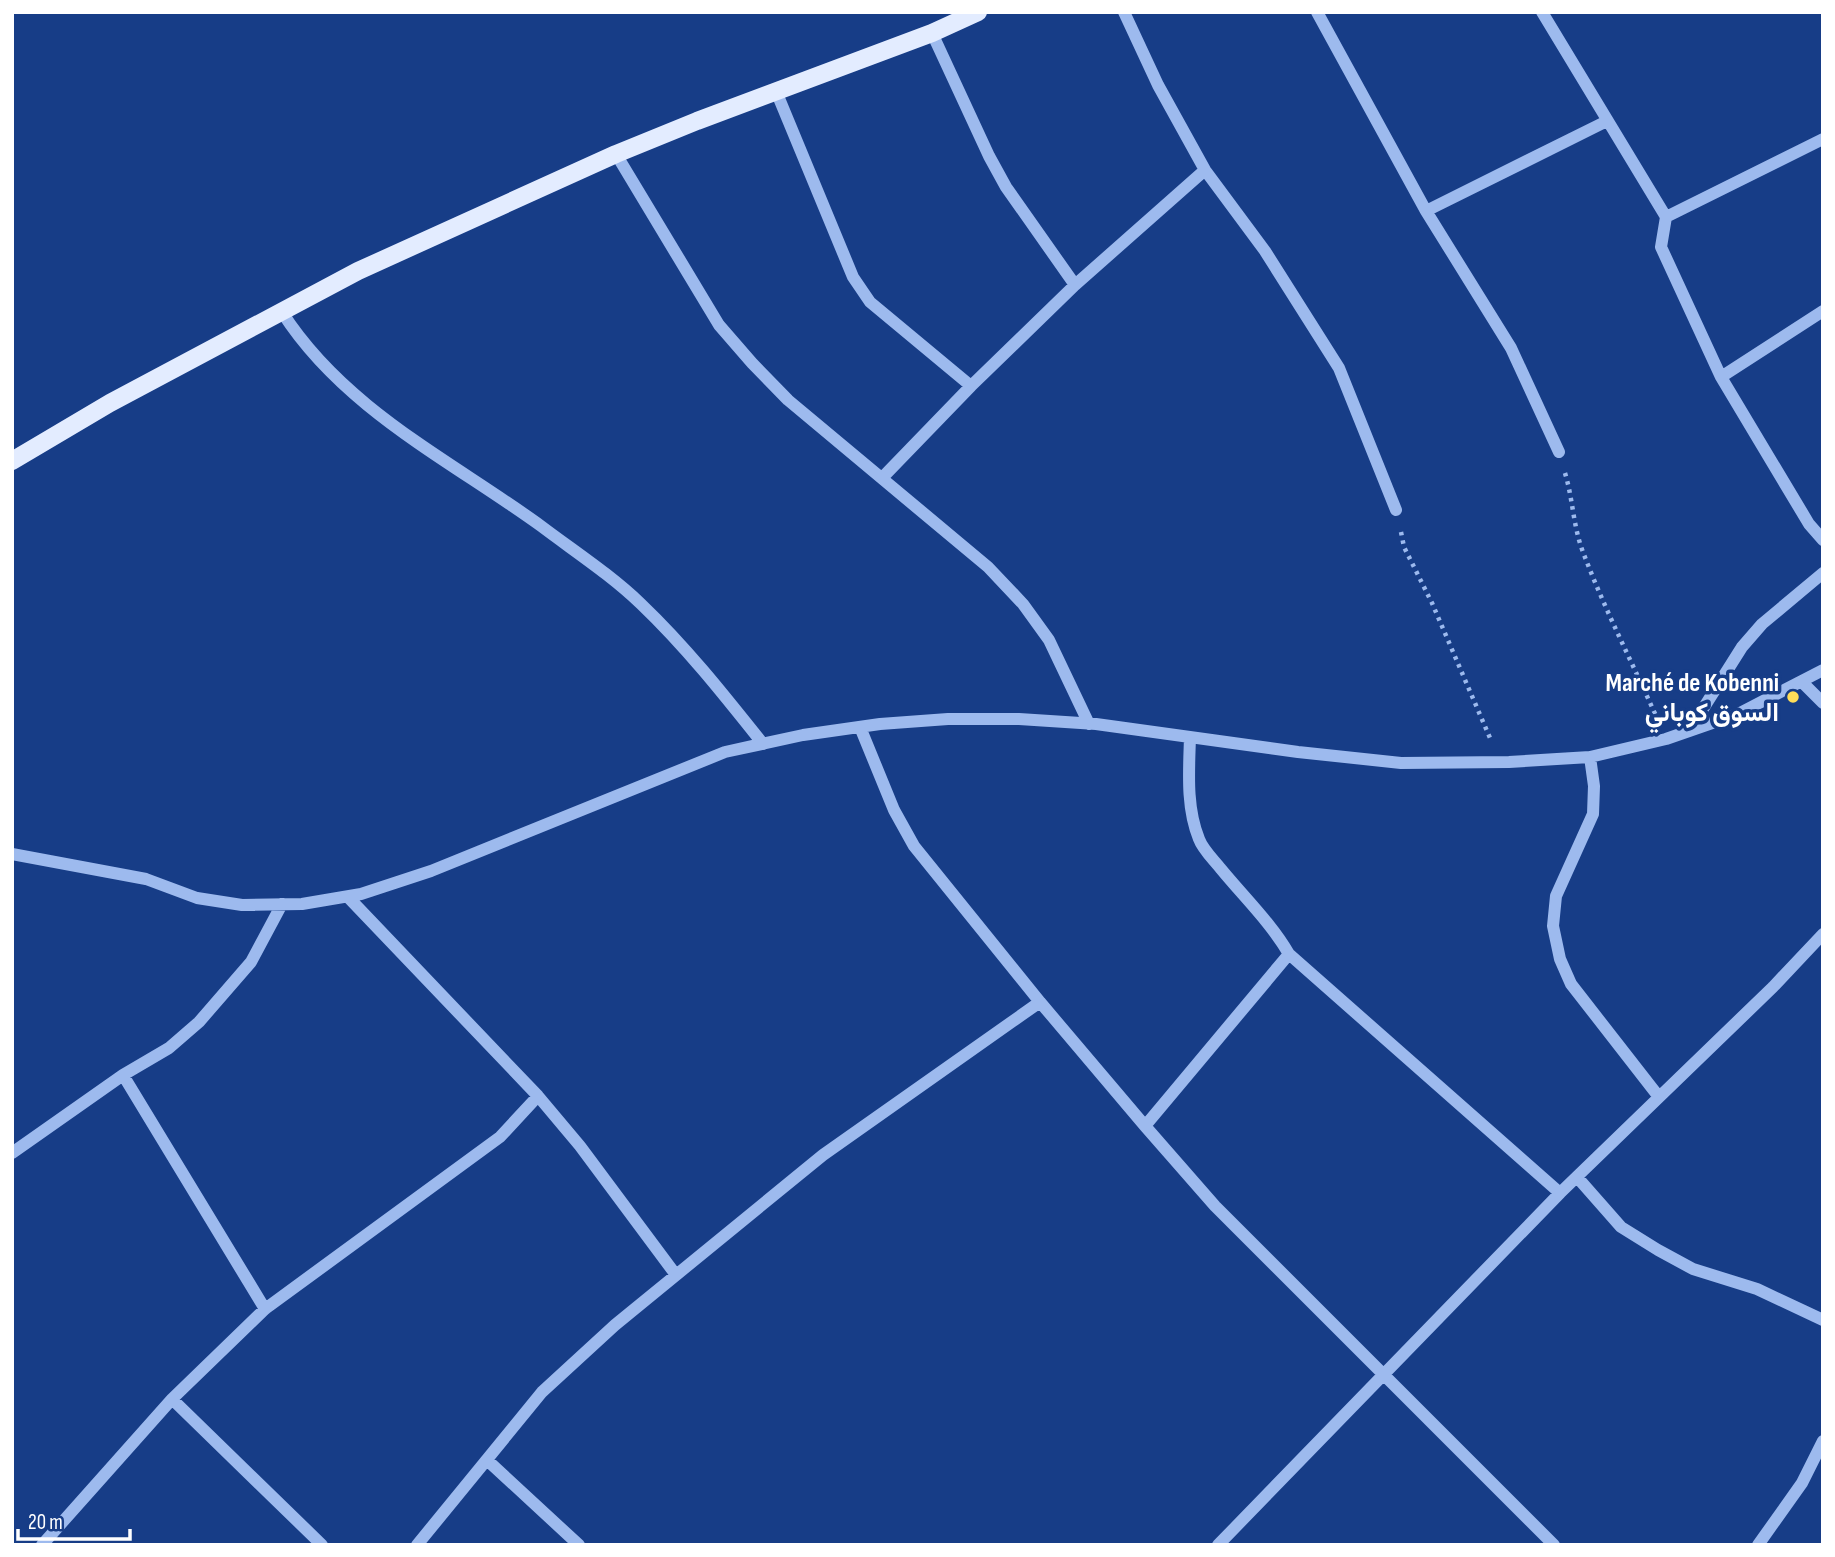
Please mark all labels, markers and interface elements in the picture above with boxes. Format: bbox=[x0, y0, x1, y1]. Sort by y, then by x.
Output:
place label: Marché de Kobenni السوق كوباني bbox=[1606, 668, 1779, 734]
marker: Marché de Kobenni السوق كوباني bbox=[1785, 689, 1801, 705]
scale bar bbox=[18, 1498, 130, 1542]
text: 20 m bbox=[28, 1510, 63, 1535]

